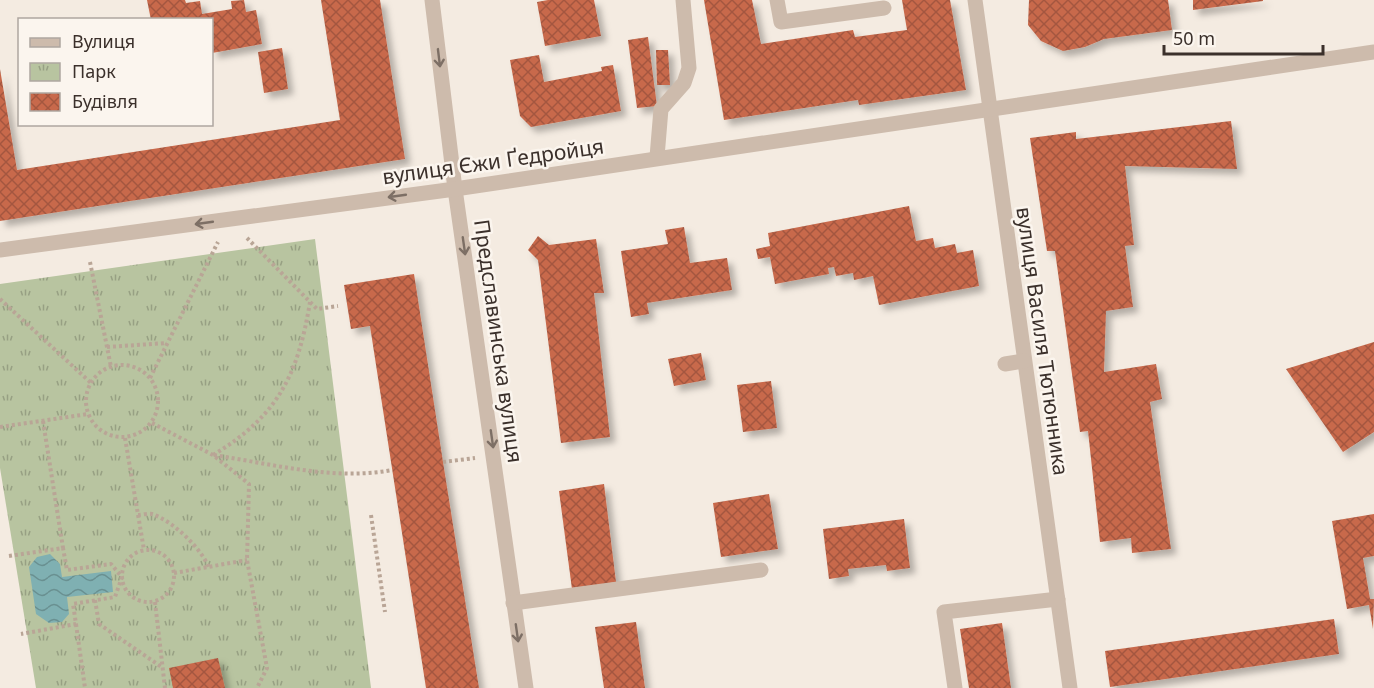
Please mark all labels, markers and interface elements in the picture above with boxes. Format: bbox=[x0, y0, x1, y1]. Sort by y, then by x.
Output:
legend bbox=[18, 18, 213, 126]
scale bar bbox=[1164, 18, 1323, 56]
text: 50 m bbox=[1173, 26, 1215, 50]
text: Вулиця bbox=[72, 29, 135, 53]
one-way arrow bbox=[434, 48, 445, 67]
text: Парк bbox=[72, 59, 116, 83]
text: Будівля bbox=[72, 89, 138, 113]
street label: вулиця Єжи Ґедройця bbox=[380, 132, 606, 190]
one-way arrow bbox=[388, 191, 408, 202]
street label: вулиця Василя Тютюнника bbox=[1010, 205, 1076, 477]
one-way arrow bbox=[195, 217, 214, 228]
street label: Предславинська вулиця bbox=[468, 217, 530, 465]
one-way arrow bbox=[459, 236, 470, 256]
one-way arrow bbox=[486, 429, 497, 449]
one-way arrow bbox=[512, 622, 523, 642]

